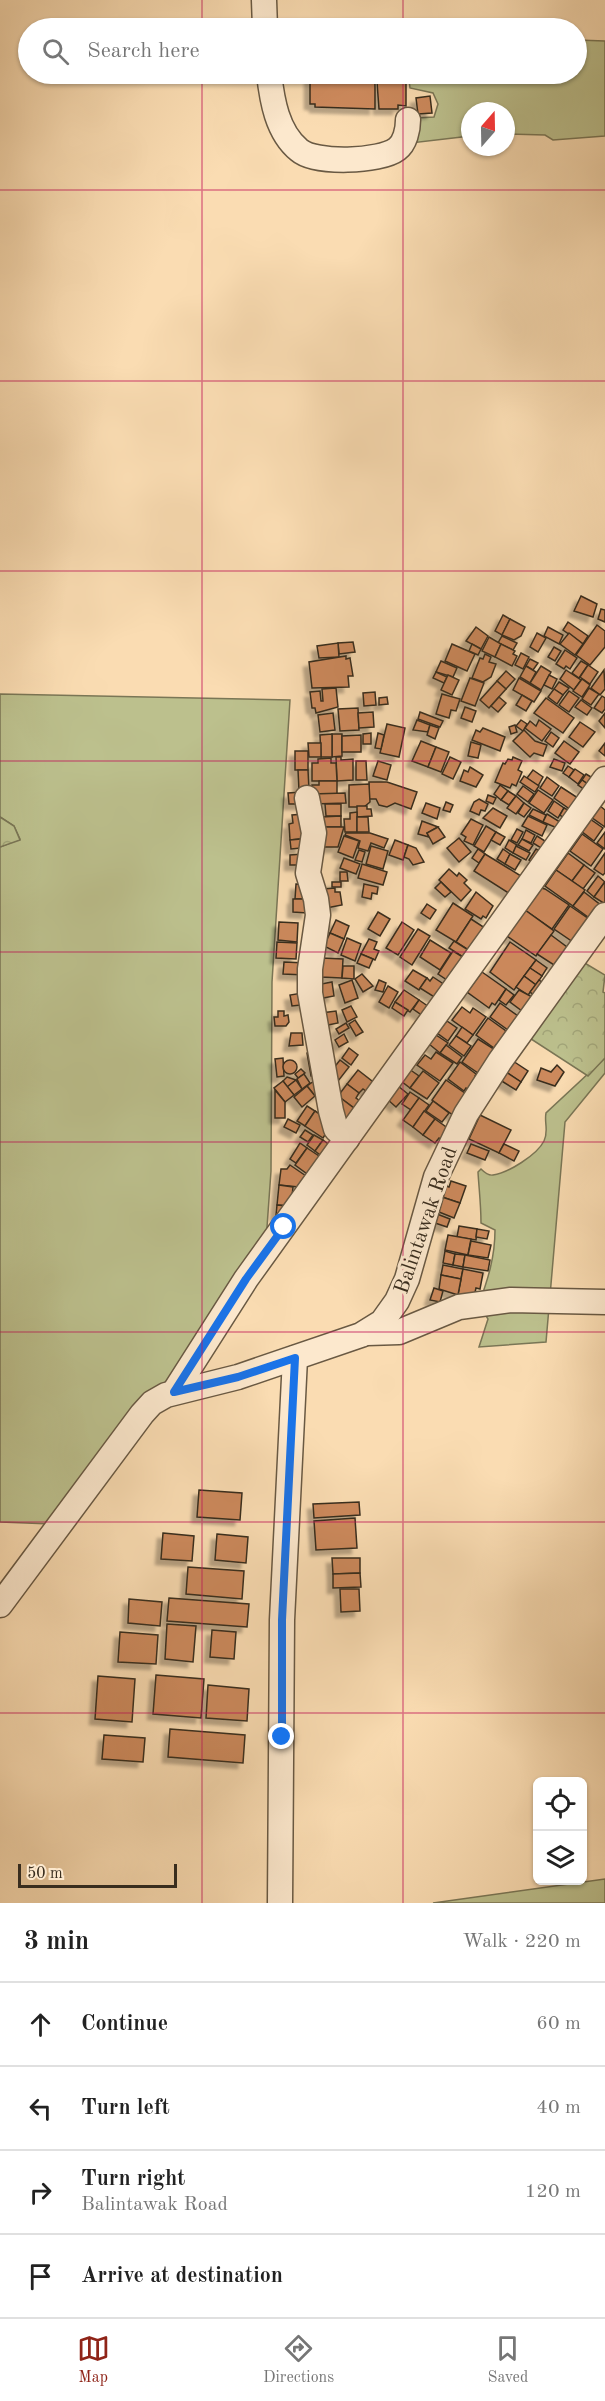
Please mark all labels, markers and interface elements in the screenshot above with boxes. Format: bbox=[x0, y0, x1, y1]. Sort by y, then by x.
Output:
search box bbox=[18, 18, 587, 84]
icon: search bbox=[39, 35, 72, 68]
text: Search here bbox=[87, 40, 200, 62]
north arrow bbox=[461, 102, 515, 156]
street label: Balintawak Road bbox=[391, 1144, 461, 1297]
route start bbox=[270, 1213, 296, 1239]
route end bbox=[268, 1723, 294, 1749]
map controls bbox=[533, 1777, 587, 1885]
button: locate bbox=[533, 1777, 587, 1831]
button: layers bbox=[533, 1831, 587, 1885]
scale bar bbox=[18, 1861, 177, 1888]
text: 50 m bbox=[27, 1866, 63, 1882]
text: 3 min bbox=[24, 1929, 89, 1955]
text: Walk · 220 m bbox=[462, 1932, 581, 1952]
icon: ahead bbox=[24, 2008, 57, 2041]
text: Continue bbox=[81, 2013, 168, 2035]
text: 60 m bbox=[536, 2014, 581, 2034]
icon: left bbox=[24, 2092, 57, 2125]
text: Turn left bbox=[81, 2097, 170, 2119]
text: 40 m bbox=[536, 2098, 581, 2118]
text: Turn right bbox=[81, 2168, 185, 2190]
icon: right bbox=[24, 2176, 57, 2209]
text: 120 m bbox=[525, 2182, 581, 2202]
text: Balintawak Road bbox=[81, 2195, 228, 2215]
icon: arrive bbox=[24, 2260, 57, 2293]
text: Arrive at destination bbox=[81, 2265, 283, 2287]
tab: Map bbox=[77, 2332, 110, 2388]
tab: Directions bbox=[263, 2332, 334, 2388]
tab: Saved bbox=[488, 2332, 528, 2388]

